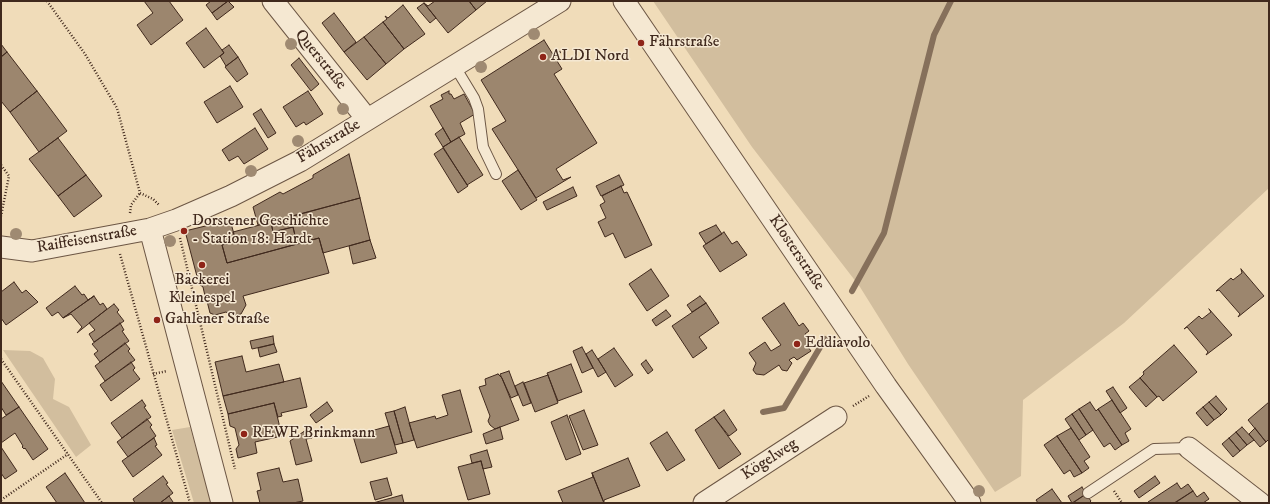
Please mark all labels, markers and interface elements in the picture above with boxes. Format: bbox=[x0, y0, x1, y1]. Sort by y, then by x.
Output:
street label: Querstraße bbox=[290, 26, 350, 94]
place label: Fährstraße bbox=[649, 33, 719, 53]
marker: Fährstraße bbox=[636, 38, 646, 48]
place label: ALDI Nord bbox=[551, 47, 629, 67]
marker: ALDI Nord bbox=[538, 52, 548, 62]
street label: Fährstraße bbox=[294, 116, 364, 168]
place label: Dorstener Geschichte - Station 18: Hardt bbox=[192, 212, 329, 250]
street label: Klosterstraße bbox=[764, 212, 828, 294]
street label: Raiffeisenstraße bbox=[36, 222, 138, 258]
marker: Dorstener Geschichte - Station 18: Hardt bbox=[179, 226, 189, 236]
marker: Bäckerei Kleinespel bbox=[197, 260, 207, 270]
place label: Bäckerei Kleinespel bbox=[169, 271, 235, 309]
place label: Gahlener Straße bbox=[165, 310, 270, 330]
marker: Gahlener Straße bbox=[152, 315, 162, 325]
place label: Eddiavolo bbox=[805, 334, 870, 354]
marker: Eddiavolo bbox=[792, 339, 802, 349]
place label: REWE Brinkmann bbox=[252, 424, 375, 444]
marker: REWE Brinkmann bbox=[239, 429, 249, 439]
street label: Kögelweg bbox=[739, 435, 801, 485]

